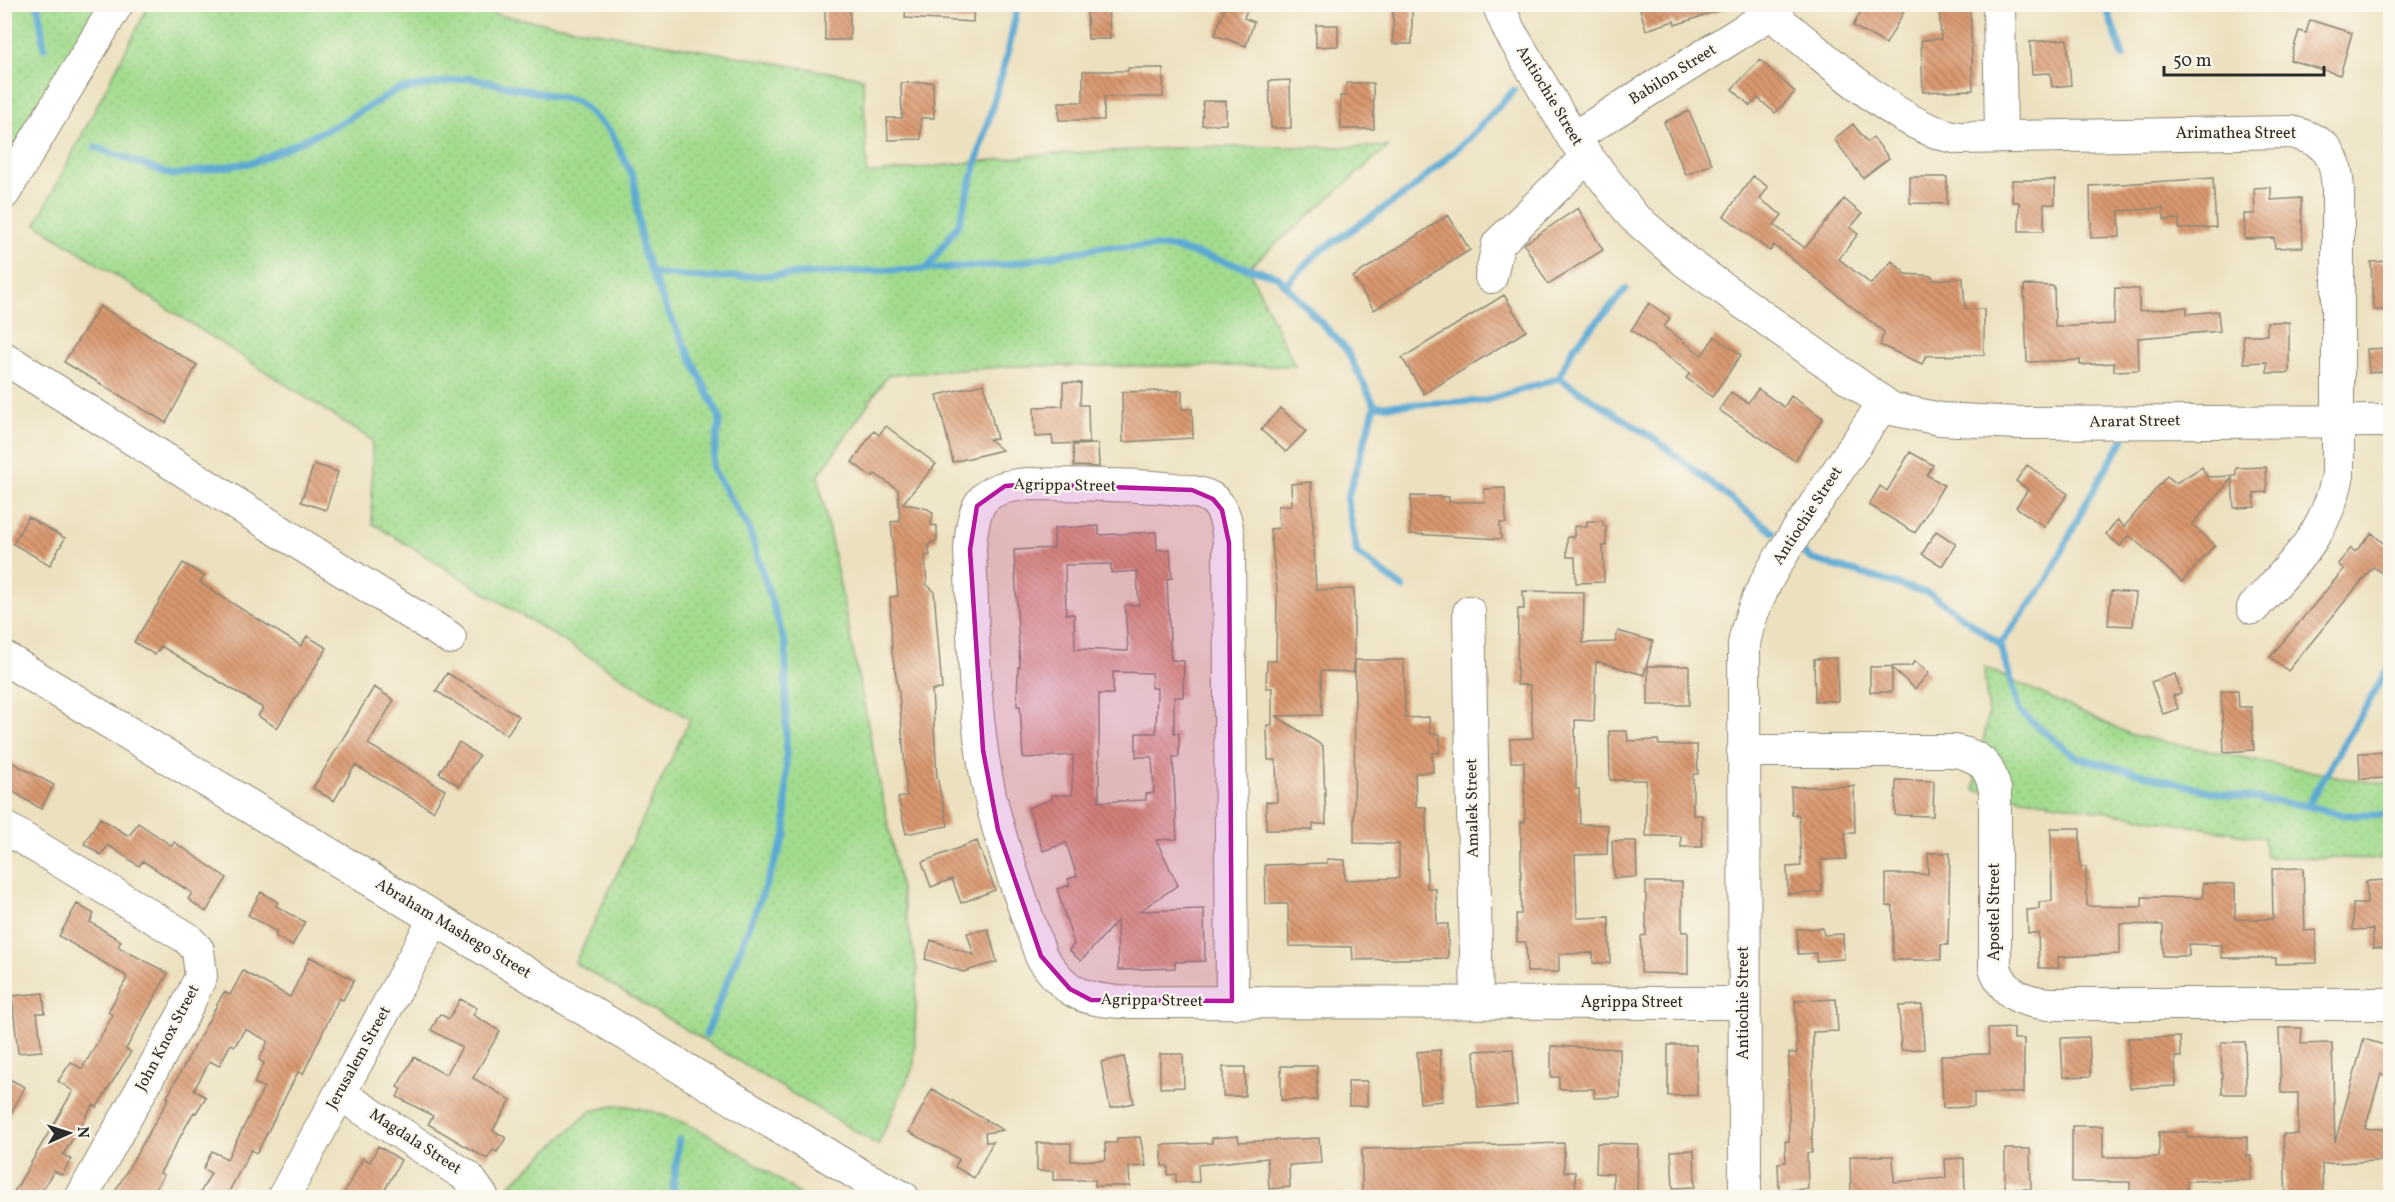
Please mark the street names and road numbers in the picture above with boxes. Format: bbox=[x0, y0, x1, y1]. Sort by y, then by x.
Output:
street label: Babilon Street bbox=[1625, 39, 1721, 111]
street label: Antiochie Street bbox=[1510, 42, 1588, 151]
street label: Arimathea Street bbox=[2176, 123, 2297, 145]
street label: Ararat Street bbox=[2089, 410, 2181, 434]
street label: Antiochie Street bbox=[1768, 462, 1848, 570]
street label: Agrippa Street bbox=[1014, 474, 1117, 498]
street label: Amalek Street bbox=[1461, 758, 1485, 858]
street label: Apostel Street bbox=[1984, 863, 2006, 961]
street label: Abraham Mashego Street bbox=[371, 874, 535, 985]
street label: Antiochie Street bbox=[1733, 946, 1755, 1060]
street label: John Knox Street bbox=[131, 980, 206, 1095]
street label: Agrippa Street bbox=[1101, 989, 1204, 1013]
street label: Agrippa Street bbox=[1581, 992, 1684, 1014]
street label: Jerusalem Street bbox=[321, 1002, 397, 1114]
street label: Magdala Street bbox=[365, 1104, 466, 1180]

